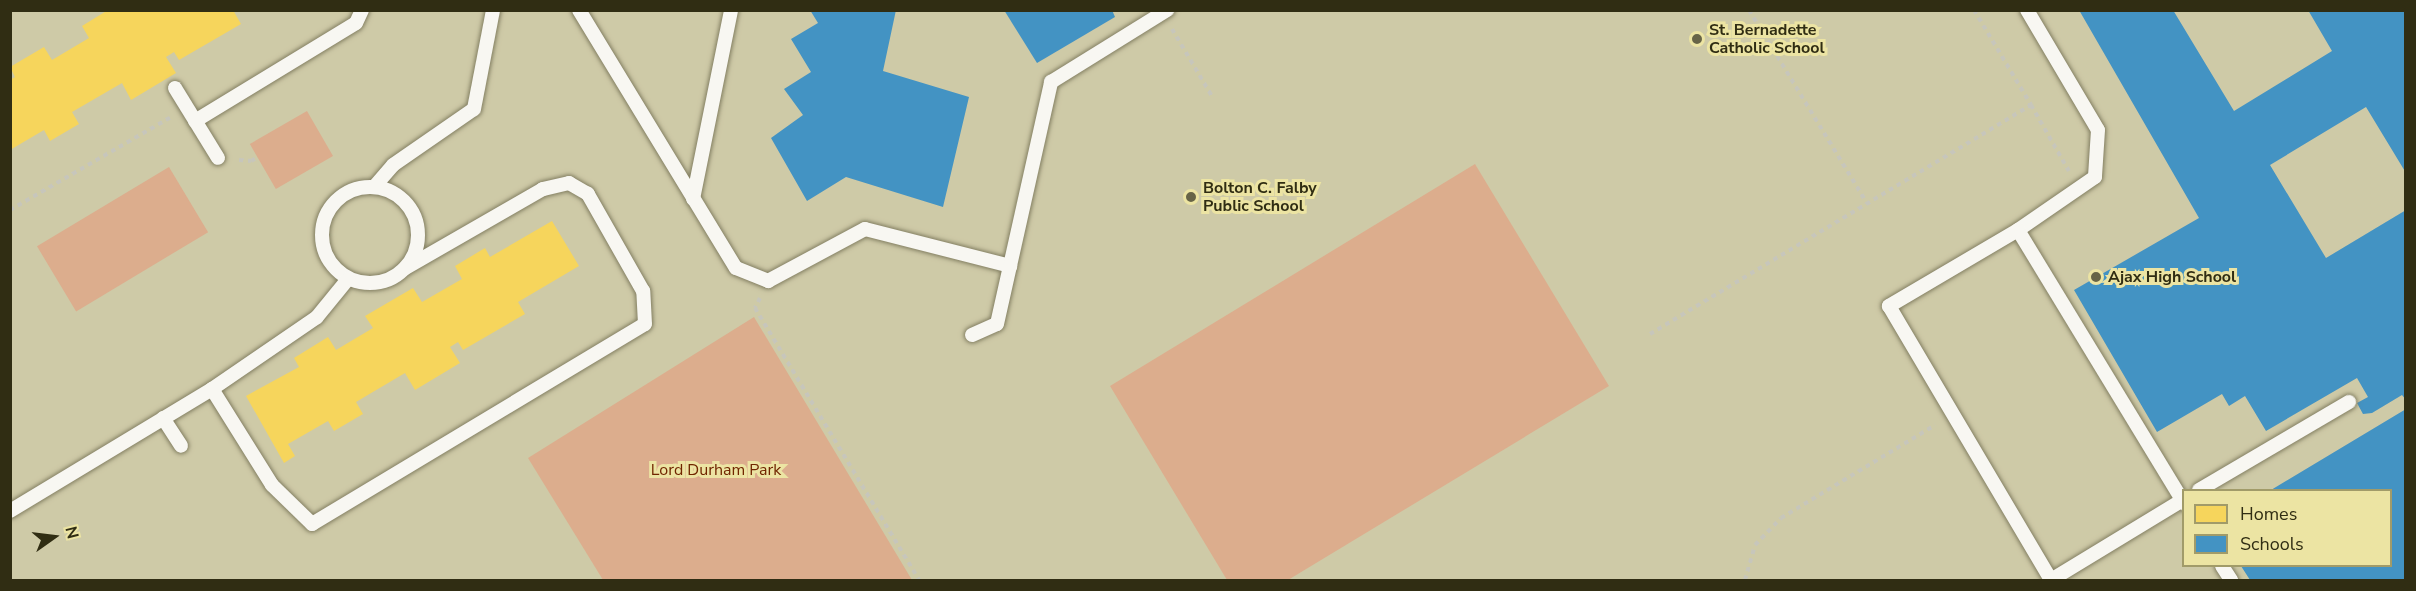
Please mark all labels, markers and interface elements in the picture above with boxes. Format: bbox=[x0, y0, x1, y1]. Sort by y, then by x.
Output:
place label: St. Bernadette Catholic School bbox=[1709, 20, 1825, 58]
marker: St. Bernadette Catholic School bbox=[1690, 32, 1704, 46]
place label: Bolton C. Falby Public School bbox=[1203, 178, 1317, 216]
marker: Bolton C. Falby Public School bbox=[1184, 190, 1198, 204]
place label: Ajax High School bbox=[2108, 267, 2236, 287]
marker: Ajax High School bbox=[2089, 270, 2103, 284]
park label: Lord Durham Park bbox=[651, 460, 781, 480]
legend bbox=[2182, 489, 2392, 567]
text: Homes bbox=[2240, 502, 2297, 526]
north arrow bbox=[24, 507, 84, 567]
text: N bbox=[59, 524, 84, 541]
text: Schools bbox=[2240, 532, 2304, 556]

